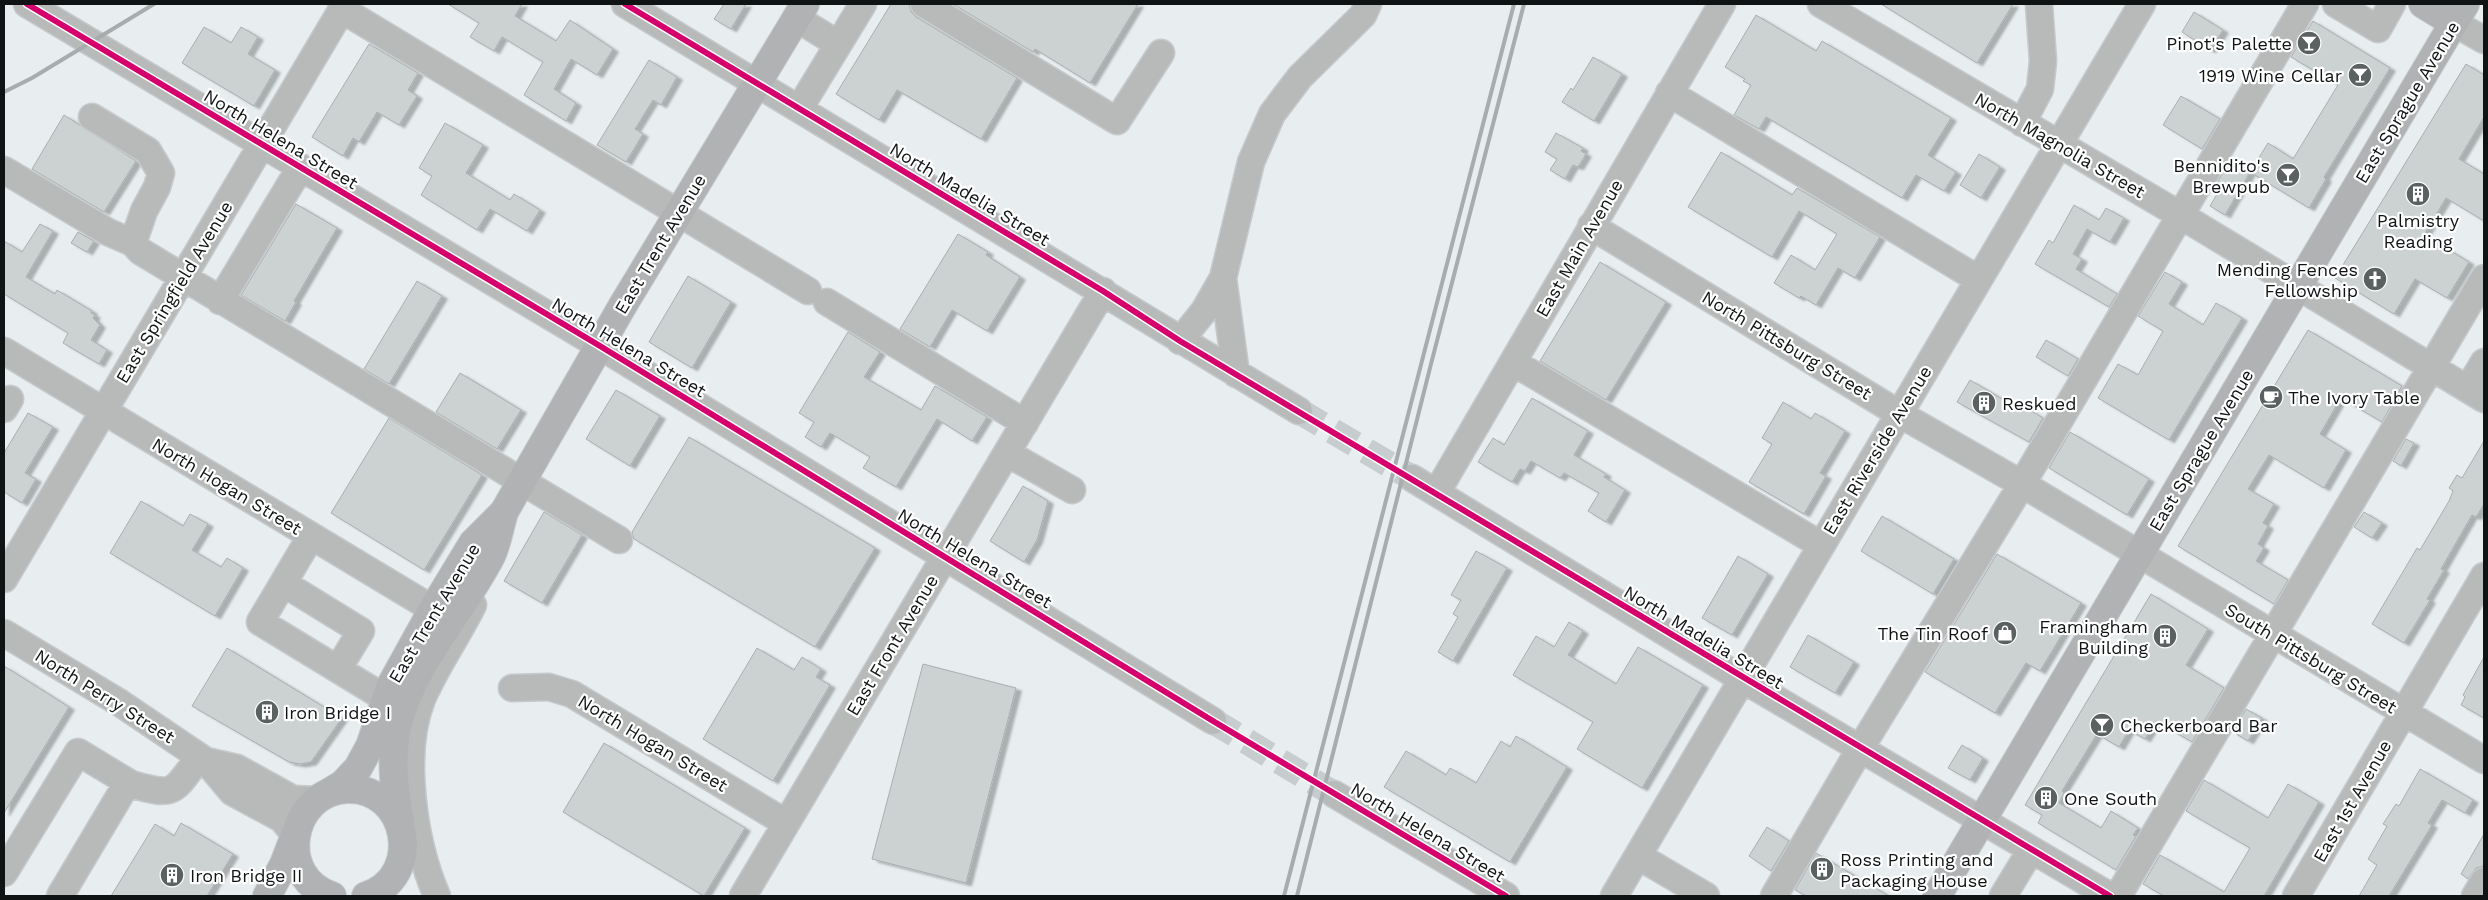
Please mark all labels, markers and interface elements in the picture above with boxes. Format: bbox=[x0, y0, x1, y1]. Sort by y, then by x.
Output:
street label: East Sprague Avenue bbox=[2350, 17, 2464, 187]
bar icon: Pinot's Palette bbox=[2296, 30, 2322, 56]
place label: Pinot's Palette bbox=[2166, 33, 2292, 54]
bar icon: 1919 Wine Cellar bbox=[2347, 62, 2373, 88]
place label: 1919 Wine Cellar bbox=[2199, 65, 2342, 86]
street label: North Helena Street bbox=[200, 85, 362, 194]
street label: North Magnolia Street bbox=[1971, 88, 2149, 203]
street label: North Madelia Street bbox=[886, 138, 1054, 250]
place label: Bennidito's Brewpub bbox=[2173, 155, 2270, 197]
bar icon: Bennidito's Brewpub bbox=[2275, 162, 2301, 188]
street label: East Trent Avenue bbox=[610, 170, 710, 318]
street label: East Main Avenue bbox=[1531, 175, 1627, 321]
building icon: Palmistry Reading bbox=[2405, 181, 2431, 207]
street label: East Springfield Avenue bbox=[111, 197, 237, 387]
place label: Palmistry Reading bbox=[2377, 210, 2460, 252]
place label: Mending Fences Fellowship bbox=[2217, 259, 2358, 301]
church icon: Mending Fences Fellowship bbox=[2362, 266, 2388, 292]
street label: North Pittsburg Street bbox=[1699, 286, 1876, 404]
street label: North Helena Street bbox=[548, 293, 710, 402]
street label: East Riverside Avenue bbox=[1818, 362, 1936, 538]
street label: East Sprague Avenue bbox=[2144, 365, 2258, 535]
cafe icon: The Ivory Table bbox=[2258, 384, 2284, 410]
place label: The Ivory Table bbox=[2288, 387, 2420, 408]
building icon: Reskued bbox=[1971, 390, 1997, 416]
place label: Reskued bbox=[2002, 393, 2077, 414]
street label: North Hogan Street bbox=[148, 433, 306, 539]
street label: North Helena Street bbox=[894, 504, 1056, 613]
street label: East Trent Avenue bbox=[384, 539, 484, 687]
street label: East Front Avenue bbox=[842, 571, 942, 719]
street label: North Madelia Street bbox=[1620, 581, 1788, 693]
street label: South Pittsburg Street bbox=[2221, 598, 2401, 718]
place label: Framingham Building bbox=[2039, 616, 2148, 658]
shop icon: The Tin Roof bbox=[1992, 620, 2018, 646]
place label: The Tin Roof bbox=[1877, 623, 1988, 644]
building icon: Framingham Building bbox=[2152, 623, 2178, 649]
street label: North Perry Street bbox=[31, 645, 179, 748]
street label: North Hogan Street bbox=[574, 690, 732, 796]
building icon: Iron Bridge I bbox=[254, 699, 280, 725]
place label: Iron Bridge I bbox=[284, 702, 391, 723]
bar icon: Checkerboard Bar bbox=[2089, 712, 2115, 738]
place label: Checkerboard Bar bbox=[2120, 715, 2278, 736]
street label: East 1st Avenue bbox=[2309, 736, 2395, 866]
street label: North Helena Street bbox=[1347, 778, 1509, 887]
building icon: One South bbox=[2033, 785, 2059, 811]
place label: One South bbox=[2064, 788, 2157, 809]
place label: Ross Printing and Packaging House bbox=[1840, 849, 1994, 891]
building icon: Ross Printing and Packaging House bbox=[1809, 856, 1835, 882]
building icon: Iron Bridge II bbox=[159, 862, 185, 888]
place label: Iron Bridge II bbox=[190, 865, 302, 886]

